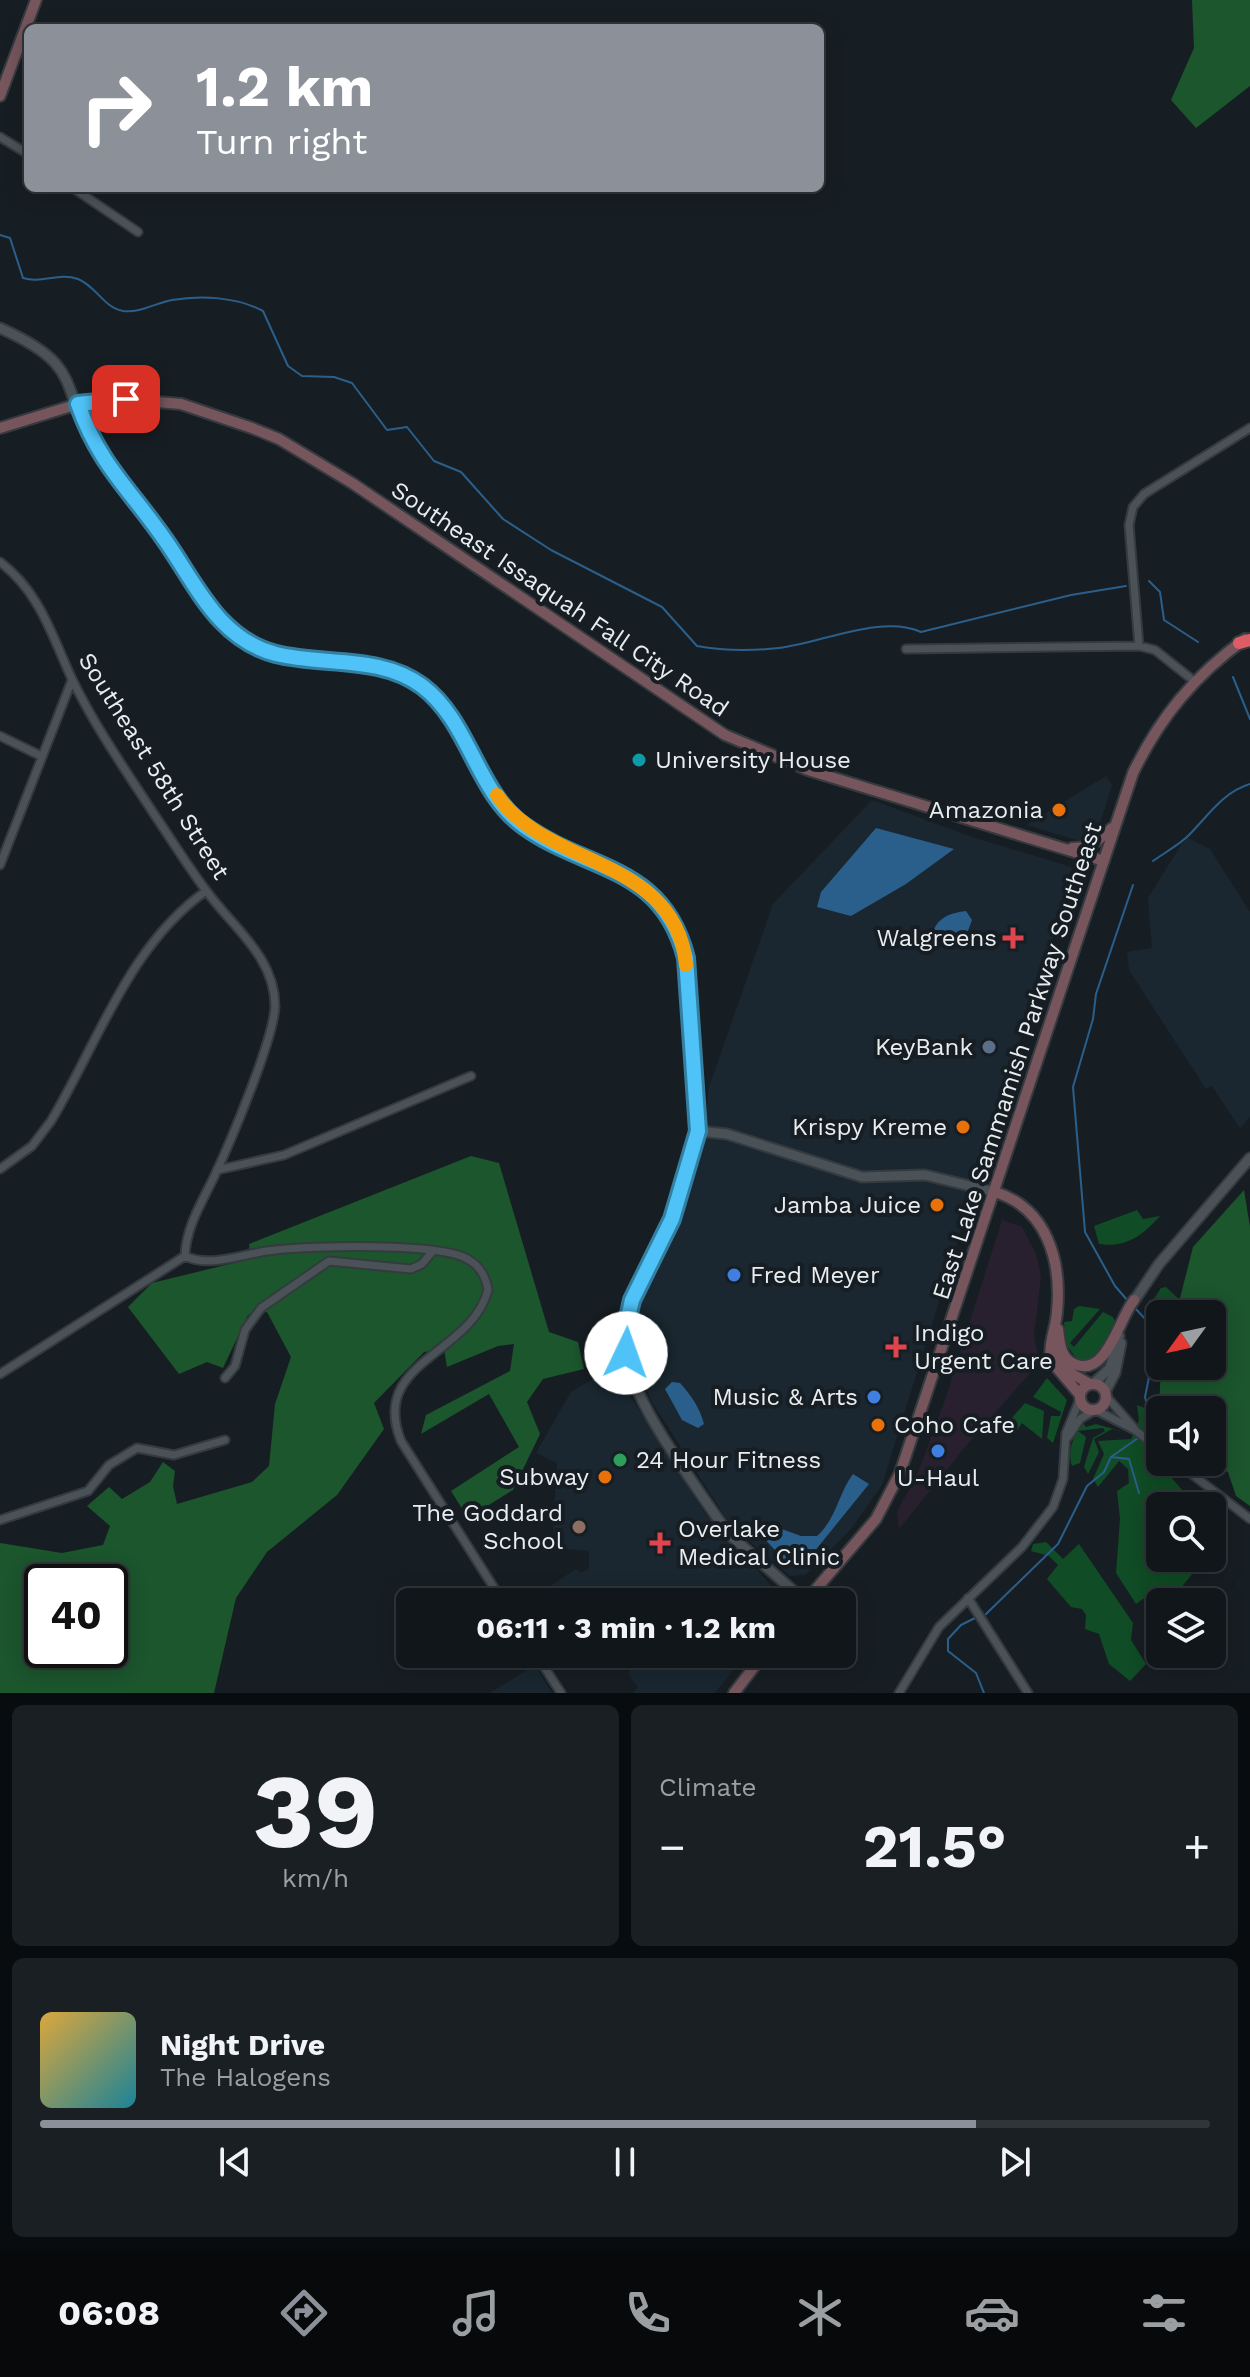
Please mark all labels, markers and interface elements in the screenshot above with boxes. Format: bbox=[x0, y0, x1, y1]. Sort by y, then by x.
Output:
text: 1.2 km bbox=[196, 54, 373, 120]
icon: right bbox=[64, 56, 168, 160]
text: Turn right bbox=[196, 121, 367, 163]
pin bbox=[92, 365, 160, 433]
icon: arrive bbox=[104, 377, 148, 421]
street label: Southeast Issaquah Fall City Road bbox=[386, 475, 734, 723]
street label: Southeast 58th Street bbox=[73, 648, 235, 884]
place label: University House bbox=[655, 746, 851, 774]
marker: University House bbox=[630, 751, 648, 769]
place label: Amazonia bbox=[929, 796, 1043, 824]
marker: Amazonia bbox=[1050, 801, 1068, 819]
street label: East Lake Sammamish Parkway Southeast bbox=[926, 819, 1108, 1303]
place label: Walgreens bbox=[877, 924, 997, 952]
marker: Walgreens bbox=[1004, 929, 1022, 947]
place label: KeyBank bbox=[875, 1033, 973, 1061]
marker: KeyBank bbox=[980, 1038, 998, 1056]
place label: Krispy Kreme bbox=[792, 1113, 947, 1141]
marker: Krispy Kreme bbox=[954, 1118, 972, 1136]
place label: Jamba Juice bbox=[774, 1191, 921, 1219]
marker: Jamba Juice bbox=[928, 1196, 946, 1214]
place label: Fred Meyer bbox=[750, 1261, 880, 1289]
marker: Fred Meyer bbox=[725, 1266, 743, 1284]
north arrow bbox=[1146, 1300, 1226, 1380]
map controls bbox=[1146, 1300, 1226, 1668]
position arrow bbox=[584, 1311, 668, 1395]
place label: Indigo Urgent Care bbox=[914, 1319, 1053, 1375]
marker: Indigo Urgent Care bbox=[885, 1336, 907, 1358]
place label: Music & Arts bbox=[712, 1383, 858, 1411]
marker: Music & Arts bbox=[865, 1388, 883, 1406]
button: sound bbox=[1146, 1396, 1226, 1476]
place label: Coho Cafe bbox=[894, 1411, 1015, 1439]
marker: Coho Cafe bbox=[869, 1416, 887, 1434]
marker: U-Haul bbox=[929, 1442, 947, 1460]
place label: 24 Hour Fitness bbox=[636, 1446, 821, 1474]
marker: 24 Hour Fitness bbox=[611, 1451, 629, 1469]
place label: Subway bbox=[499, 1463, 590, 1491]
place label: U-Haul bbox=[897, 1464, 980, 1492]
marker: Subway bbox=[596, 1468, 614, 1486]
button: search bbox=[1146, 1492, 1226, 1572]
place label: The Goddard School bbox=[412, 1499, 564, 1555]
place label: Overlake Medical Clinic bbox=[678, 1515, 840, 1571]
marker: The Goddard School bbox=[570, 1518, 588, 1536]
marker: Overlake Medical Clinic bbox=[649, 1532, 671, 1554]
speed limit sign: 40 bbox=[24, 1564, 128, 1668]
button: layers bbox=[1146, 1588, 1226, 1668]
text: 06:11 · 3 min · 1.2 km bbox=[476, 1610, 776, 1645]
text: 39 bbox=[253, 1750, 378, 1872]
text: Climate bbox=[659, 1772, 757, 1802]
text: 21.5° bbox=[863, 1811, 1006, 1882]
text: − bbox=[659, 1821, 686, 1873]
text: + bbox=[1183, 1821, 1210, 1873]
text: km/h bbox=[282, 1863, 349, 1893]
text: Night Drive bbox=[160, 2027, 325, 2062]
text: The Halogens bbox=[160, 2062, 331, 2092]
icon: previous bbox=[213, 2140, 257, 2184]
icon: pause bbox=[603, 2140, 647, 2184]
icon: next bbox=[993, 2140, 1037, 2184]
icon: directions bbox=[276, 2285, 332, 2341]
icon: music bbox=[448, 2285, 504, 2341]
icon: phone bbox=[620, 2285, 676, 2341]
icon: climate bbox=[792, 2285, 848, 2341]
icon: car bbox=[964, 2285, 1020, 2341]
icon: filters bbox=[1136, 2285, 1192, 2341]
text: 06:08 bbox=[58, 2292, 160, 2334]

